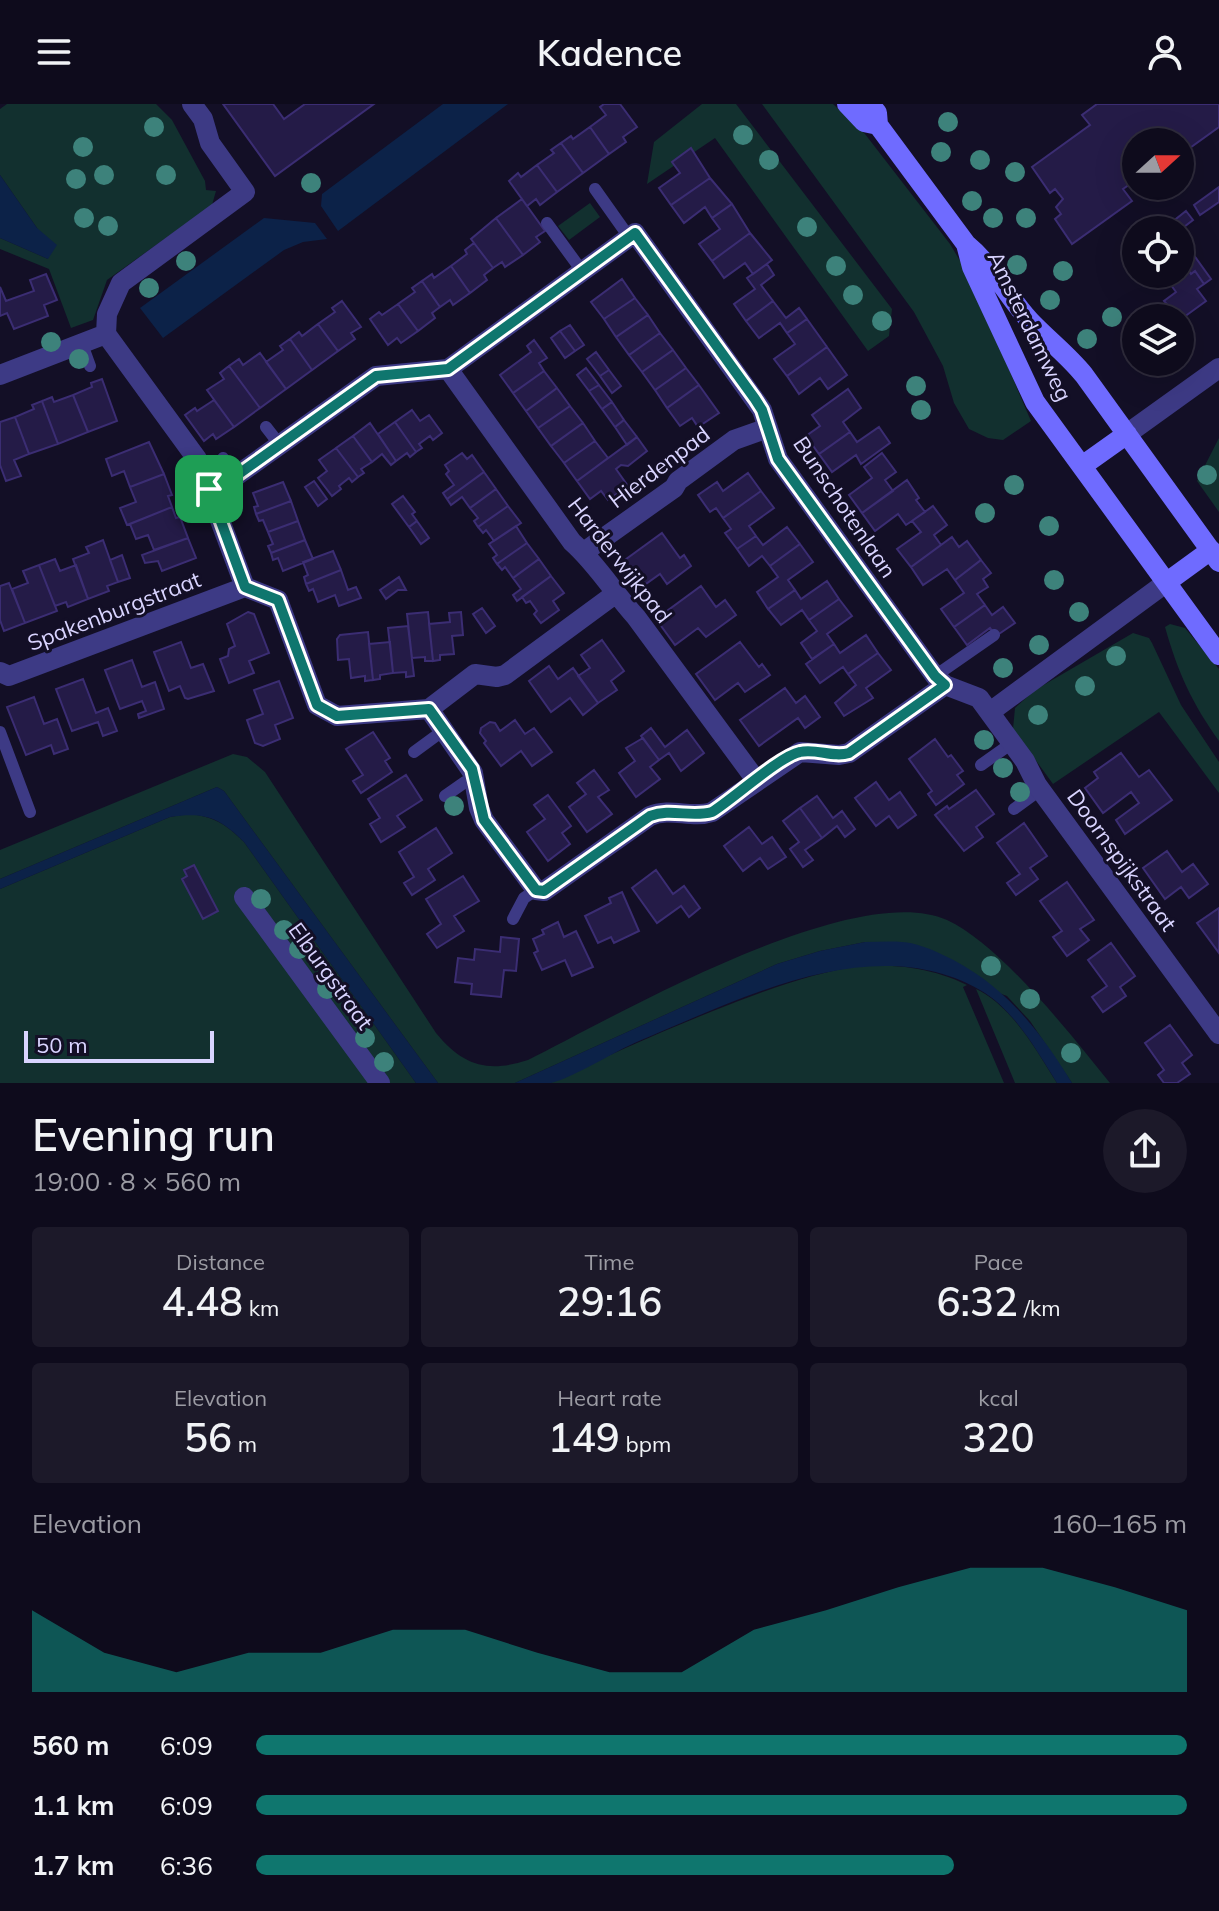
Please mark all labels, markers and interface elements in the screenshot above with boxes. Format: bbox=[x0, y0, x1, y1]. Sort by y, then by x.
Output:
icon: menu bbox=[32, 30, 76, 74]
text: Kadence bbox=[537, 30, 682, 75]
icon: person bbox=[1143, 30, 1187, 74]
north arrow bbox=[1122, 128, 1194, 200]
map controls bbox=[1122, 128, 1194, 376]
button: locate bbox=[1122, 216, 1194, 288]
street label: Amsterdamweg bbox=[982, 246, 1078, 406]
button: layers bbox=[1122, 304, 1194, 376]
street label: Hierdenpad bbox=[603, 420, 715, 514]
street label: Bunschotenlaan bbox=[787, 431, 903, 583]
pin bbox=[175, 455, 243, 523]
icon: arrive bbox=[187, 467, 231, 511]
street label: Harderwijkpad bbox=[562, 491, 678, 629]
street label: Spakenburgstraat bbox=[23, 565, 205, 657]
street label: Doornspijkstraat bbox=[1061, 784, 1183, 937]
street label: Elburgstraat bbox=[283, 917, 379, 1035]
scale bar bbox=[24, 1027, 214, 1063]
text: 50 m bbox=[36, 1031, 87, 1059]
text: Evening run bbox=[32, 1107, 275, 1162]
button: share bbox=[1103, 1109, 1187, 1193]
text: 19:00 · 8 × 560 m bbox=[32, 1165, 241, 1198]
text: Distance bbox=[176, 1248, 265, 1276]
text: Time bbox=[585, 1248, 634, 1276]
text: Pace bbox=[974, 1248, 1023, 1276]
text: 4.48 bbox=[162, 1276, 243, 1326]
text: 29:16 bbox=[557, 1276, 662, 1326]
text: 6:32 bbox=[936, 1276, 1018, 1326]
text: km bbox=[243, 1294, 279, 1322]
text: /km bbox=[1018, 1294, 1061, 1322]
text: Elevation bbox=[174, 1384, 267, 1412]
text: Heart rate bbox=[557, 1384, 662, 1412]
text: kcal bbox=[978, 1384, 1019, 1412]
text: 56 bbox=[184, 1412, 232, 1462]
text: 149 bbox=[548, 1412, 620, 1462]
text: 320 bbox=[963, 1412, 1035, 1462]
text: m bbox=[232, 1430, 257, 1458]
text: bpm bbox=[620, 1430, 671, 1458]
text: Elevation bbox=[32, 1507, 142, 1540]
text: 160–165 m bbox=[1051, 1507, 1187, 1540]
text: 560 m bbox=[32, 1729, 109, 1762]
text: 6:09 bbox=[160, 1729, 213, 1762]
text: 1.1 km bbox=[32, 1789, 115, 1822]
text: 6:09 bbox=[160, 1789, 213, 1822]
text: 1.7 km bbox=[32, 1849, 115, 1882]
text: 6:36 bbox=[160, 1849, 213, 1882]

